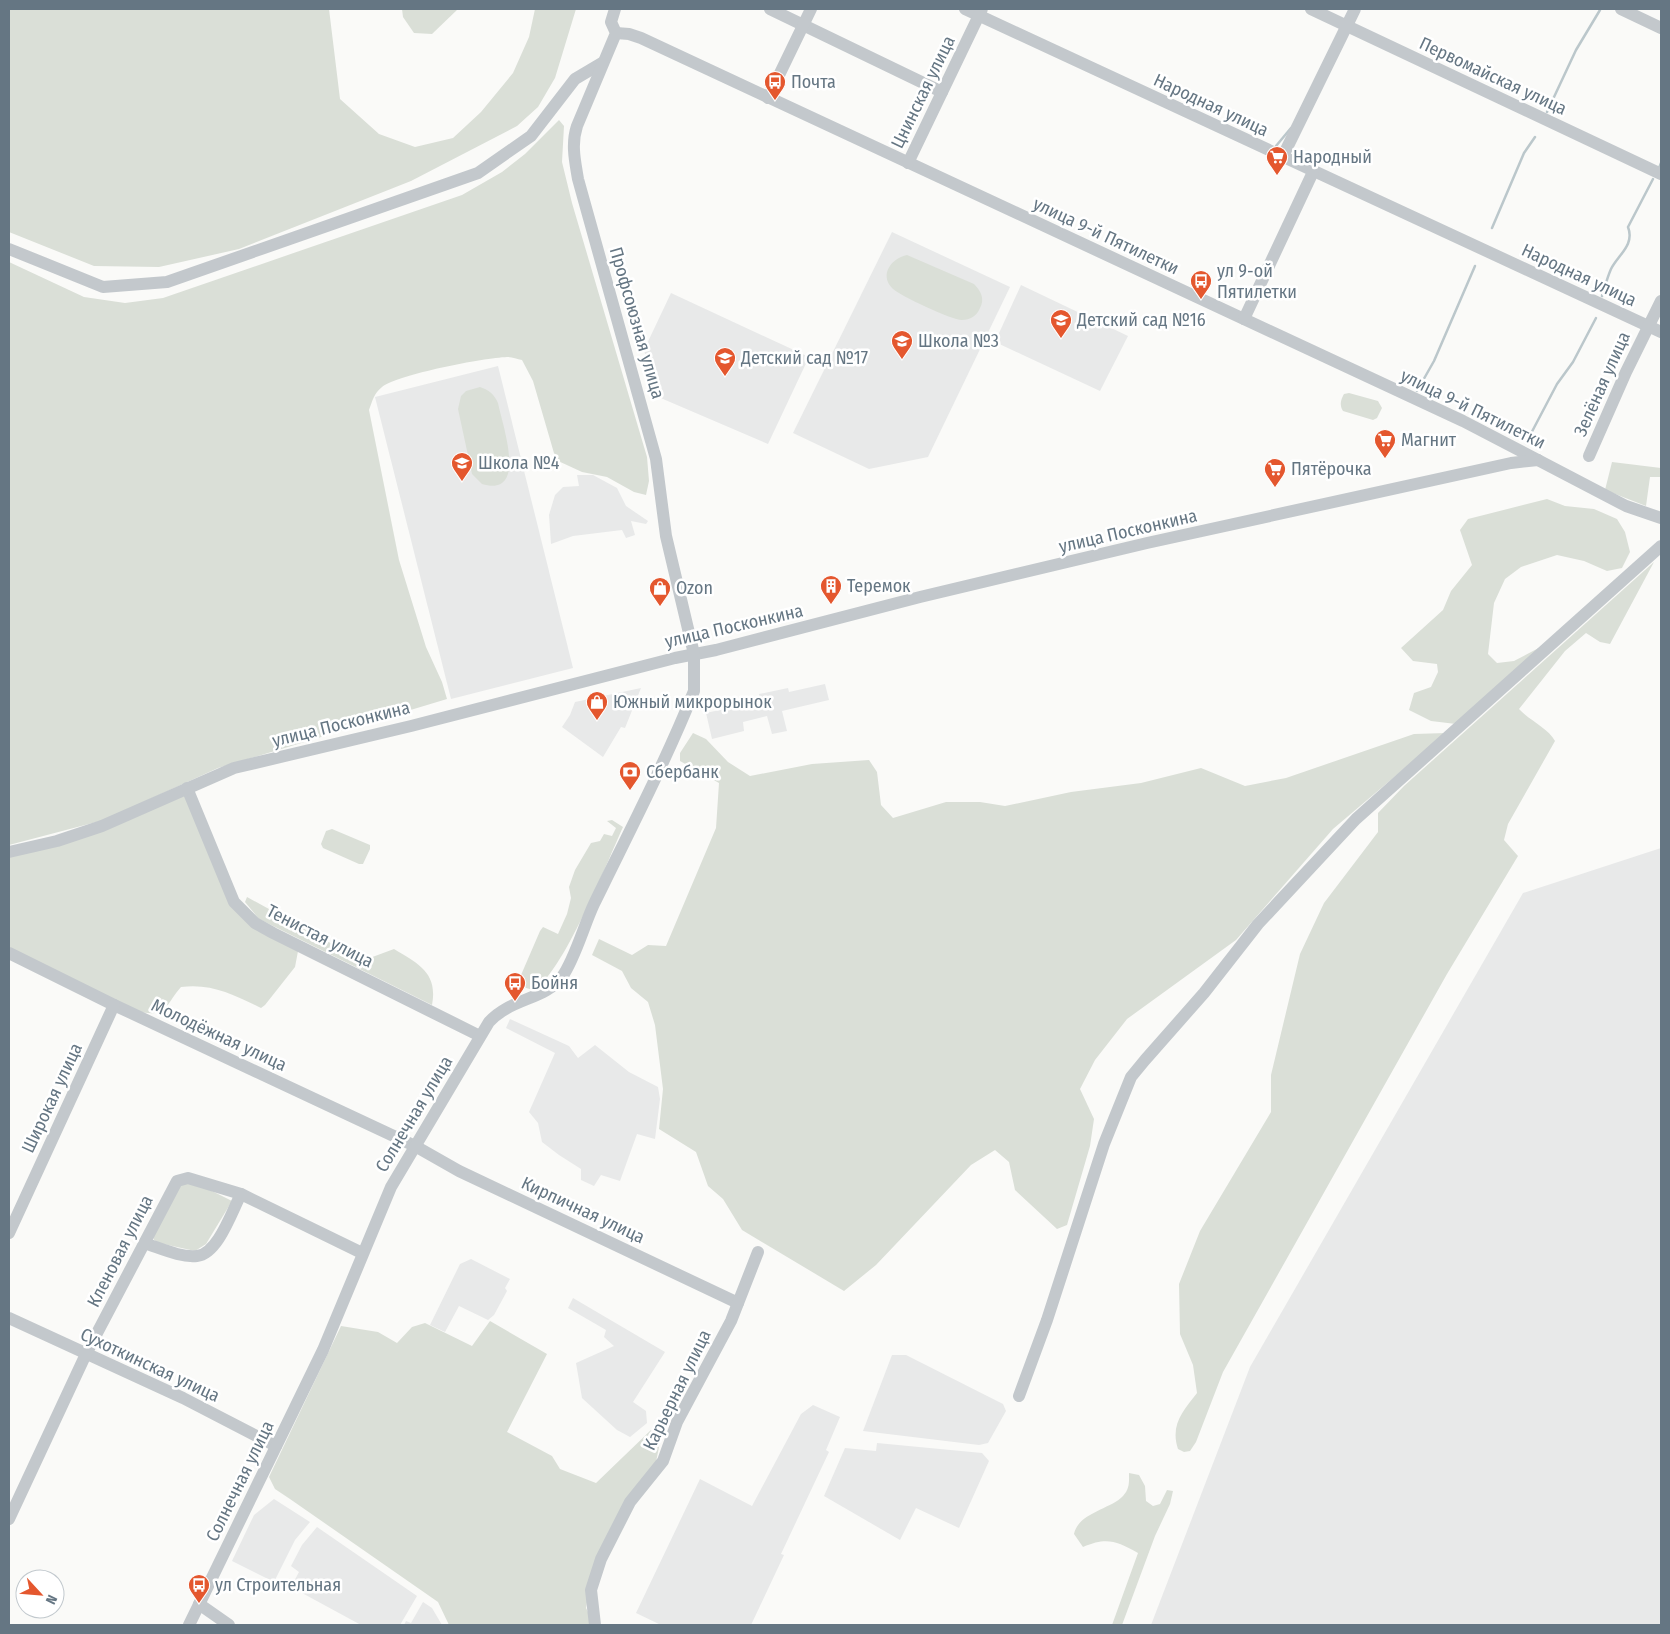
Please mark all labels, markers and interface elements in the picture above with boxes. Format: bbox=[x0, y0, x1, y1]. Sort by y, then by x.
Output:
street label: Цнинская улица bbox=[886, 32, 960, 152]
street label: Первомайская улица bbox=[1416, 32, 1570, 120]
street label: Народная улица bbox=[1150, 69, 1272, 141]
bus stop icon: Почта bbox=[763, 70, 787, 101]
place label: Почта bbox=[791, 71, 836, 93]
supermarket icon: Народный bbox=[1265, 145, 1289, 176]
place label: Народный bbox=[1293, 146, 1372, 168]
street label: улица 9-й Пятилетки bbox=[1030, 193, 1182, 279]
street label: Народная улица bbox=[1518, 239, 1640, 311]
street label: Профсоюзная улица bbox=[605, 245, 669, 402]
place label: ул 9-ой Пятилетки bbox=[1217, 260, 1297, 303]
bus stop icon: ул 9-ой Пятилетки bbox=[1189, 269, 1213, 300]
school or university icon: Детский сад №16 bbox=[1049, 308, 1073, 339]
place label: Детский сад №16 bbox=[1076, 309, 1206, 331]
street label: Зелёная улица bbox=[1569, 328, 1635, 440]
school or university icon: Школа №3 bbox=[890, 329, 914, 360]
place label: Школа №3 bbox=[918, 330, 999, 352]
school or university icon: Детский сад №17 bbox=[713, 346, 737, 377]
place label: Детский сад №17 bbox=[740, 347, 868, 369]
street label: улица 9-й Пятилетки bbox=[1397, 364, 1549, 454]
supermarket icon: Магнит bbox=[1373, 428, 1397, 459]
place label: Магнит bbox=[1401, 429, 1457, 451]
school or university icon: Школа №4 bbox=[450, 451, 474, 482]
place label: Школа №4 bbox=[478, 452, 560, 474]
supermarket icon: Пятёрочка bbox=[1263, 457, 1287, 488]
place label: Пятёрочка bbox=[1291, 458, 1372, 480]
street label: улица Посконкина bbox=[1057, 504, 1199, 558]
building icon: Теремок bbox=[819, 574, 843, 605]
place label: Теремок bbox=[847, 575, 911, 597]
shop icon: Ozon bbox=[648, 576, 672, 607]
place label: Ozon bbox=[676, 577, 713, 599]
street label: улица Посконкина bbox=[663, 599, 805, 653]
shop icon: Южный микрорынок bbox=[585, 690, 609, 721]
place label: Южный микрорынок bbox=[613, 691, 772, 713]
street label: улица Посконкина bbox=[270, 696, 412, 752]
bank icon: Сбербанк bbox=[618, 760, 642, 791]
place label: Сбербанк bbox=[646, 761, 719, 783]
street label: Тенистая улица bbox=[263, 900, 377, 972]
bus stop icon: Бойня bbox=[503, 971, 527, 1002]
place label: Бойня bbox=[531, 972, 578, 994]
street label: Молодёжная улица bbox=[148, 994, 290, 1076]
street label: Широкая улица bbox=[17, 1039, 87, 1156]
street label: Солнечная улица bbox=[371, 1052, 457, 1176]
street label: Кирпичная улица bbox=[518, 1172, 648, 1248]
street label: Кленовая улица bbox=[82, 1191, 158, 1311]
street label: Сухоткинская улица bbox=[77, 1323, 223, 1407]
street label: Карьерная улица bbox=[638, 1326, 716, 1454]
street label: Солнечная улица bbox=[201, 1417, 279, 1545]
north arrow bbox=[15, 1569, 65, 1619]
bus stop icon: ул Строительная bbox=[187, 1573, 211, 1604]
place label: ул Строительная bbox=[215, 1574, 341, 1596]
text: N bbox=[42, 1592, 61, 1607]

